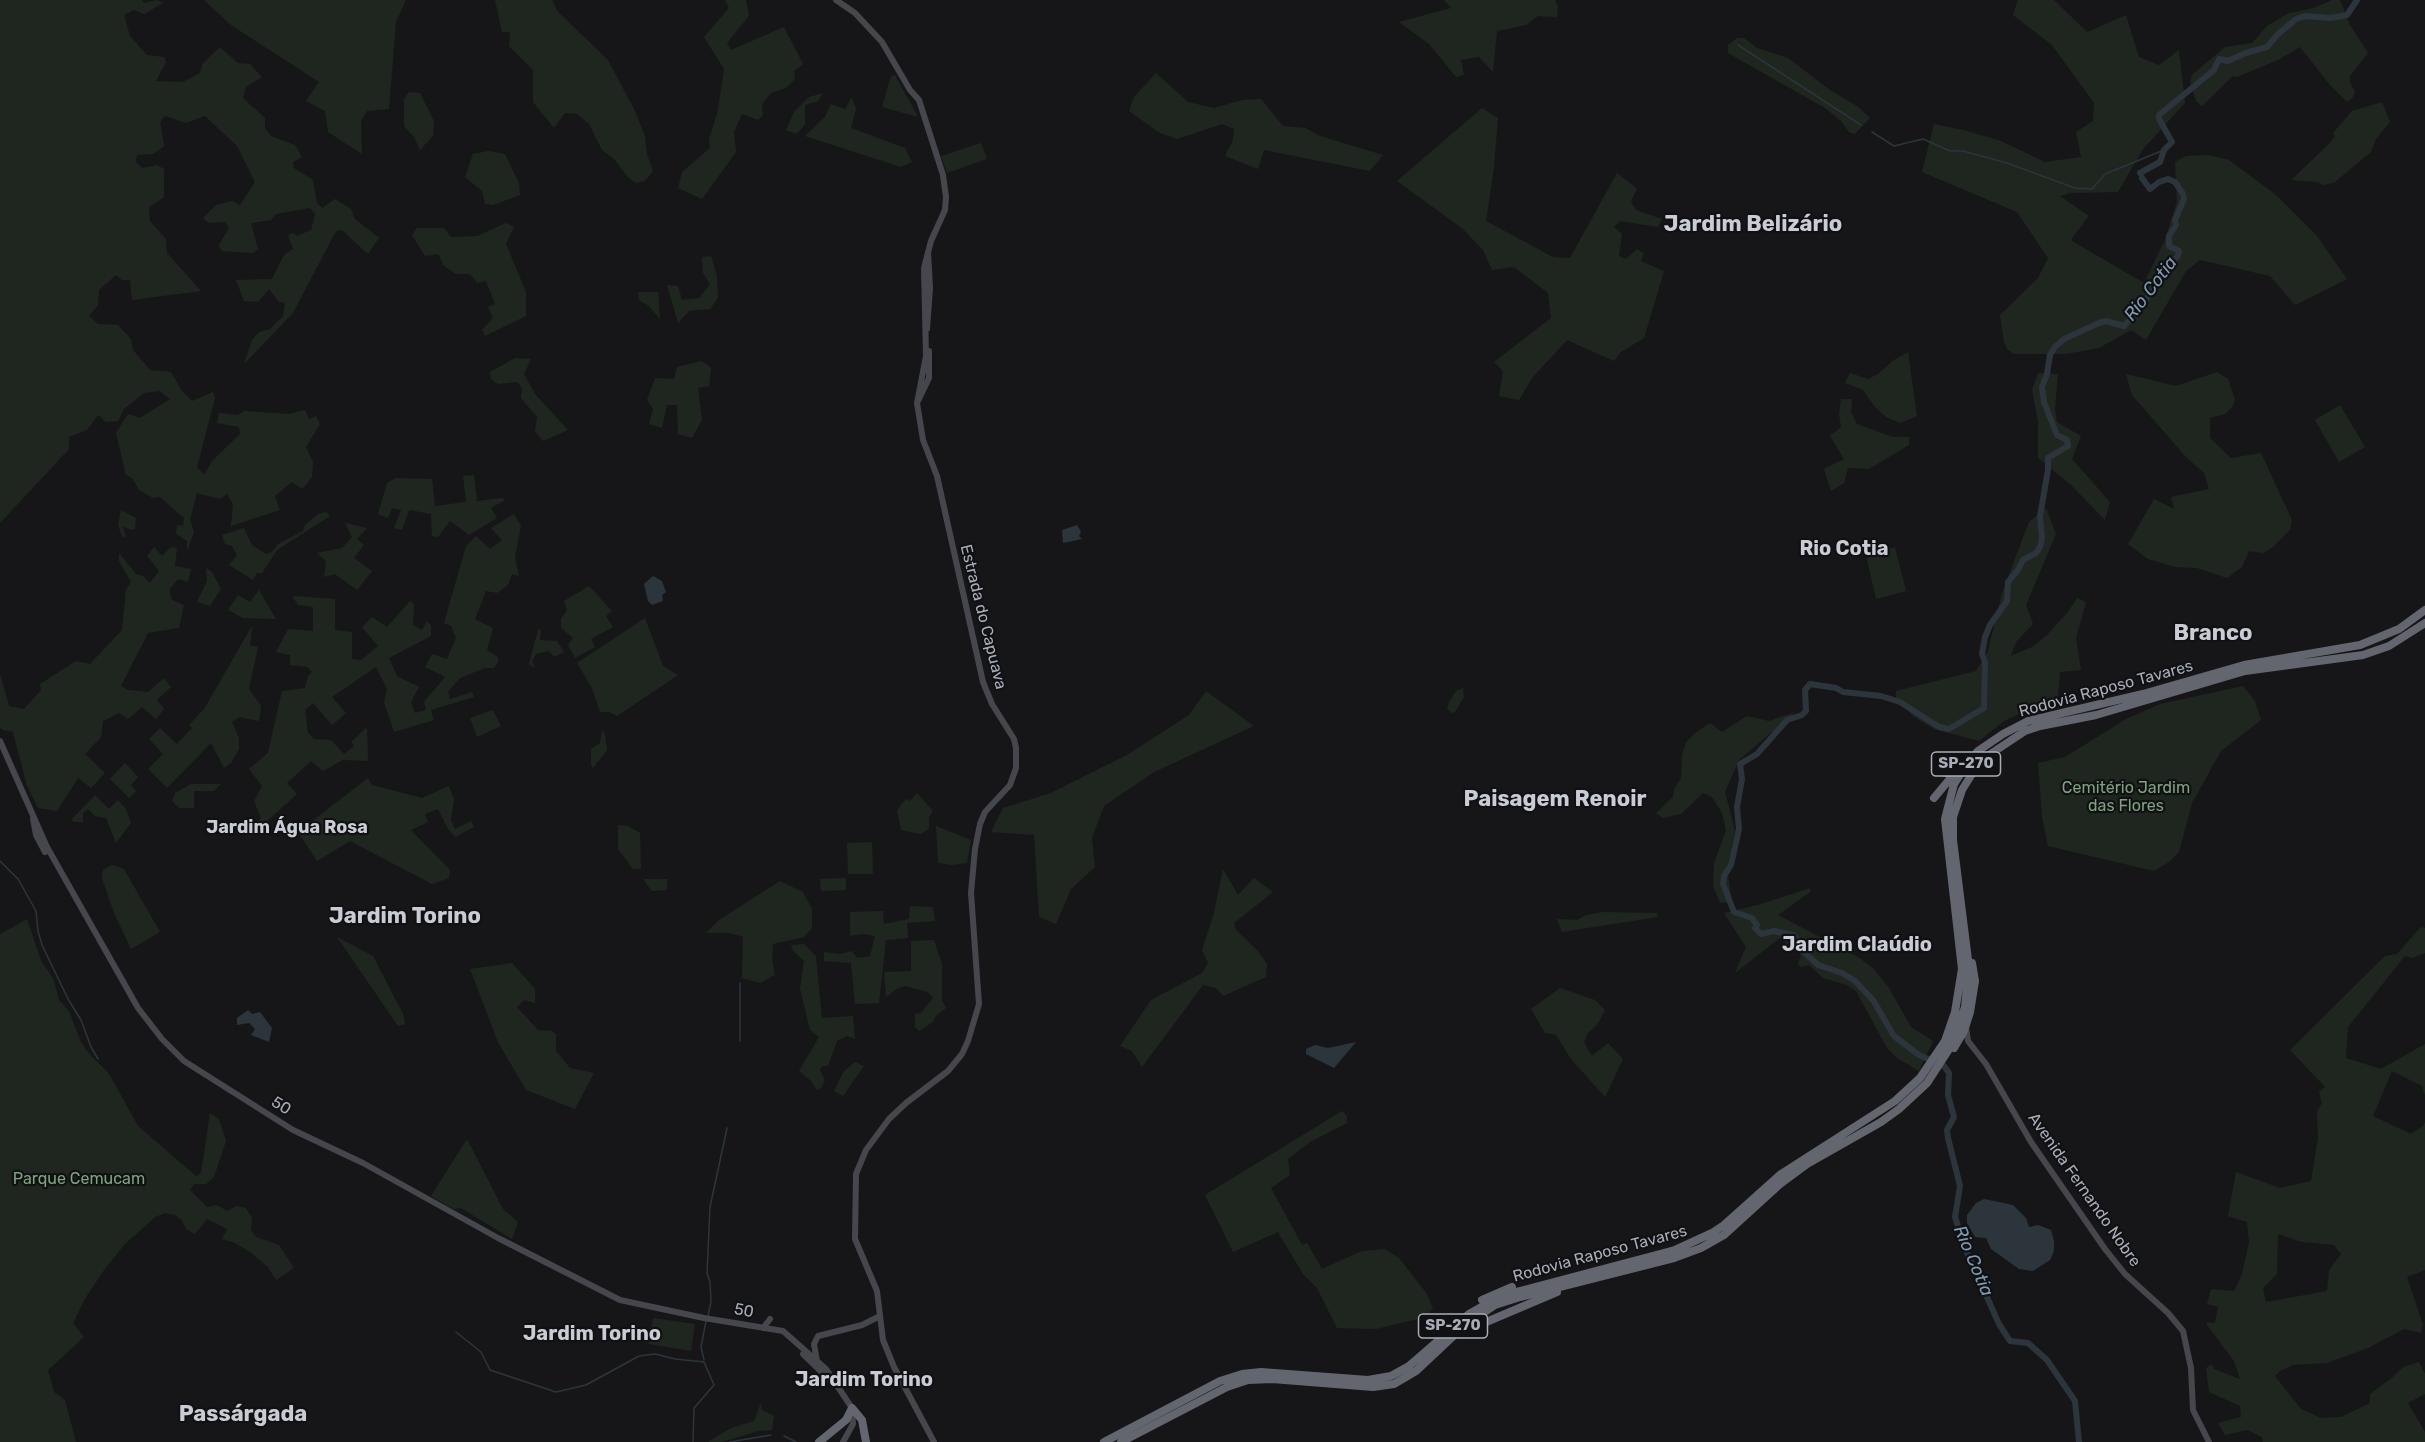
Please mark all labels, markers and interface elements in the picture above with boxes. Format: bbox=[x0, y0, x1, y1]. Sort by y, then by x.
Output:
district label: Jardim Belizário bbox=[1664, 212, 1842, 238]
water label: Rio Cotia bbox=[2120, 253, 2182, 325]
district label: Rio Cotia bbox=[1799, 537, 1889, 561]
street label: Estrada do Capuava bbox=[956, 543, 1010, 691]
district label: Branco bbox=[2174, 621, 2252, 647]
street label: Rodovia Raposo Tavares bbox=[2017, 656, 2195, 722]
road number: SP-270 bbox=[1932, 752, 2000, 776]
park label: Cemitério Jardim das Flores bbox=[2062, 778, 2190, 816]
district label: Paisagem Renoir bbox=[1464, 787, 1646, 813]
district label: Jardim Água Rosa bbox=[206, 817, 368, 839]
district label: Jardim Torino bbox=[329, 904, 481, 930]
district label: Jardim Claúdio bbox=[1782, 933, 1932, 957]
street label: 50 bbox=[268, 1093, 294, 1119]
street label: Avenida Fernando Nobre bbox=[2024, 1109, 2144, 1271]
park label: Parque Cemucam bbox=[13, 1169, 145, 1189]
street label: Rodovia Raposo Tavares bbox=[1511, 1221, 1689, 1287]
water label: Rio Cotia bbox=[1948, 1222, 1998, 1300]
street label: 50 bbox=[733, 1300, 755, 1322]
road number: SP-270 bbox=[1418, 1314, 1488, 1338]
district label: Jardim Torino bbox=[523, 1322, 661, 1346]
district label: Jardim Torino bbox=[795, 1368, 933, 1392]
district label: Passárgada bbox=[179, 1402, 307, 1428]

